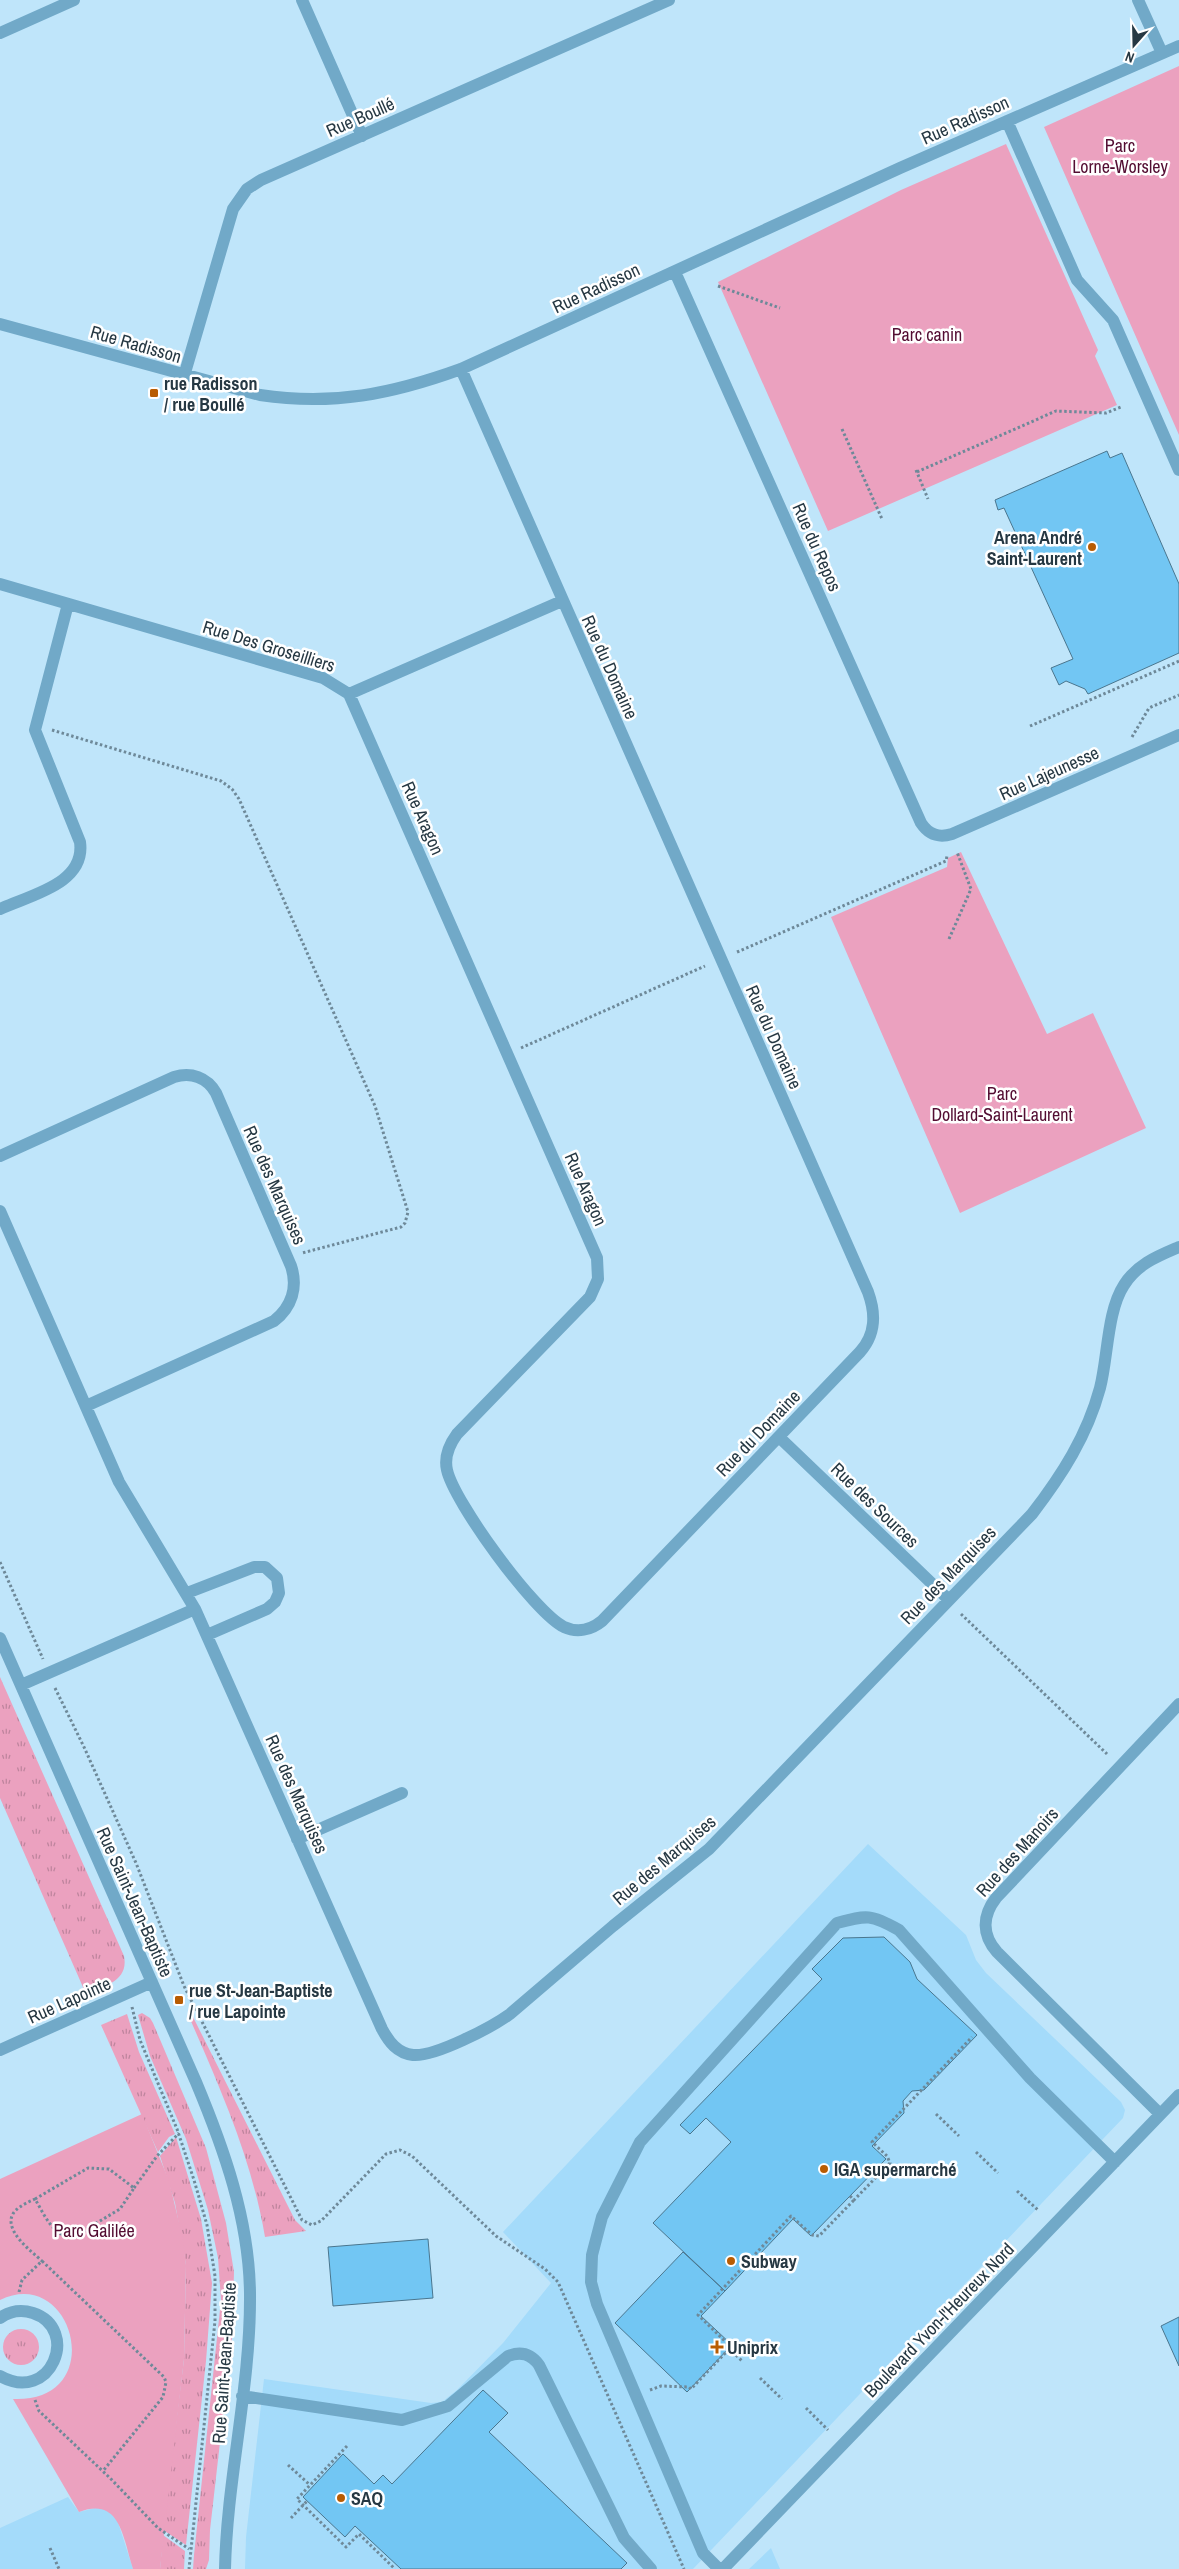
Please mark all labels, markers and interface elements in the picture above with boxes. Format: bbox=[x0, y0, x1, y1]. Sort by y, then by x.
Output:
north arrow bbox=[1109, 20, 1159, 70]
text: N bbox=[1123, 47, 1137, 67]
street label: Rue Radisson bbox=[917, 90, 1013, 150]
street label: Rue Boullé bbox=[322, 91, 398, 143]
park label: Parc Lorne-Worsley bbox=[1072, 133, 1168, 179]
street label: Rue Radisson bbox=[548, 257, 644, 319]
street label: Rue Radisson bbox=[88, 319, 184, 369]
park label: Parc canin bbox=[892, 322, 962, 347]
place label: rue Radisson / rue Boullé bbox=[164, 371, 258, 417]
marker: rue Radisson / rue Boullé bbox=[148, 387, 160, 399]
street label: Rue du Repos bbox=[786, 499, 848, 595]
place label: Arena André Saint-Laurent bbox=[987, 525, 1082, 571]
marker: Arena André Saint-Laurent bbox=[1086, 541, 1098, 553]
street label: Rue du Domaine bbox=[576, 611, 644, 723]
street label: Rue Des Groseilliers bbox=[200, 614, 338, 678]
street label: Rue Lajeunesse bbox=[995, 740, 1103, 806]
street label: Rue Aragon bbox=[396, 777, 450, 859]
street label: Rue du Domaine bbox=[740, 981, 808, 1093]
park label: Parc Dollard-Saint-Laurent bbox=[931, 1081, 1073, 1127]
street label: Rue des Marquises bbox=[238, 1121, 312, 1249]
street label: Rue Aragon bbox=[559, 1148, 613, 1230]
street label: Rue du Domaine bbox=[710, 1384, 806, 1482]
street label: Rue des Sources bbox=[826, 1457, 924, 1553]
street label: Rue des Marquises bbox=[895, 1520, 1001, 1630]
street label: Rue des Marquises bbox=[260, 1730, 334, 1858]
street label: Rue des Manoirs bbox=[970, 1802, 1064, 1902]
street label: Rue des Marquises bbox=[607, 1809, 721, 1911]
street label: Rue Saint-Jean-Baptiste bbox=[91, 1823, 179, 1981]
street label: Rue Lapointe bbox=[23, 1971, 115, 2029]
place label: rue St-Jean-Baptiste / rue Lapointe bbox=[189, 1978, 333, 2024]
marker: rue St-Jean-Baptiste / rue Lapointe bbox=[173, 1994, 185, 2006]
place label: IGA supermarché bbox=[834, 2157, 957, 2182]
marker: IGA supermarché bbox=[818, 2163, 830, 2175]
park label: Parc Galilée bbox=[53, 2218, 135, 2243]
street label: Boulevard Yvon-l'Heureux Nord bbox=[858, 2237, 1020, 2403]
place label: Subway bbox=[741, 2249, 798, 2274]
marker: Subway bbox=[725, 2255, 737, 2267]
street label: Rue Saint-Jean-Baptiste bbox=[206, 2282, 242, 2444]
place label: Uniprix bbox=[727, 2335, 779, 2360]
marker: Uniprix bbox=[711, 2341, 723, 2353]
place label: SAQ bbox=[351, 2486, 383, 2511]
marker: SAQ bbox=[335, 2492, 347, 2504]

